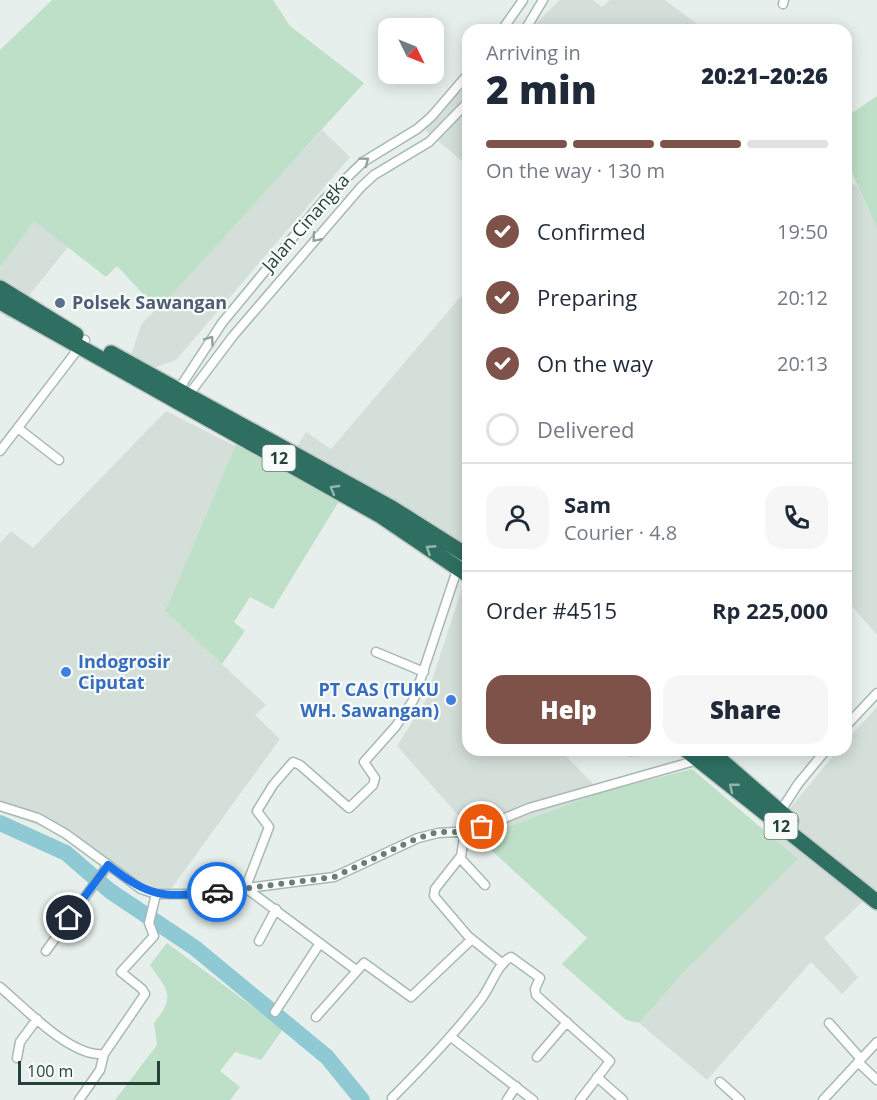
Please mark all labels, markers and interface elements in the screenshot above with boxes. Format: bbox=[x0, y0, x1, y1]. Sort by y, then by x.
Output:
north arrow bbox=[378, 18, 444, 84]
map controls bbox=[378, 18, 444, 84]
text: Arriving in bbox=[486, 39, 581, 66]
text: 20:21–20:26 bbox=[701, 60, 828, 90]
text: 2 min bbox=[486, 62, 597, 115]
text: On the way · 130 m bbox=[486, 157, 665, 184]
one-way arrow bbox=[358, 158, 369, 169]
street label: Jalan Cinangka bbox=[255, 168, 354, 278]
icon: check bbox=[486, 215, 519, 248]
text: Confirmed bbox=[537, 216, 646, 246]
text: 19:50 bbox=[777, 218, 828, 245]
one-way arrow bbox=[312, 231, 323, 242]
icon: check bbox=[486, 281, 519, 314]
text: Preparing bbox=[537, 282, 637, 312]
text: 20:12 bbox=[777, 284, 828, 311]
place label: Polsek Sawangan bbox=[72, 290, 227, 314]
marker: Polsek Sawangan bbox=[53, 296, 67, 310]
one-way arrow bbox=[203, 335, 214, 346]
icon: check bbox=[486, 347, 519, 380]
text: On the way bbox=[537, 348, 653, 378]
text: 20:13 bbox=[777, 350, 828, 377]
text: Delivered bbox=[537, 414, 635, 444]
road number: 12 bbox=[262, 445, 296, 471]
one-way arrow bbox=[330, 485, 340, 497]
button: person bbox=[486, 486, 549, 549]
button: phone bbox=[765, 486, 828, 549]
text: Sam bbox=[564, 489, 611, 519]
text: Courier · 4.8 bbox=[564, 519, 677, 546]
one-way arrow bbox=[426, 545, 437, 556]
text: Order #4515 bbox=[486, 595, 617, 625]
text: Rp 225,000 bbox=[712, 595, 828, 625]
place label: Indogrosir Ciputat bbox=[78, 649, 170, 694]
marker: Indogrosir Ciputat bbox=[59, 665, 73, 679]
button: Help bbox=[486, 675, 651, 744]
button: Share bbox=[663, 675, 828, 744]
place label: PT CAS (TUKU WH. Sawangan) bbox=[300, 677, 439, 722]
marker: PT CAS (TUKU WH. Sawangan) bbox=[444, 693, 458, 707]
one-way arrow bbox=[728, 784, 739, 795]
pin bbox=[456, 801, 507, 852]
icon: bag bbox=[465, 810, 498, 843]
road number: 12 bbox=[764, 813, 798, 839]
courier bbox=[187, 862, 247, 922]
icon: car bbox=[201, 876, 234, 909]
pin bbox=[43, 892, 94, 943]
icon: home bbox=[52, 901, 85, 934]
scale bar bbox=[18, 1058, 160, 1086]
text: 100 m bbox=[27, 1060, 73, 1082]

